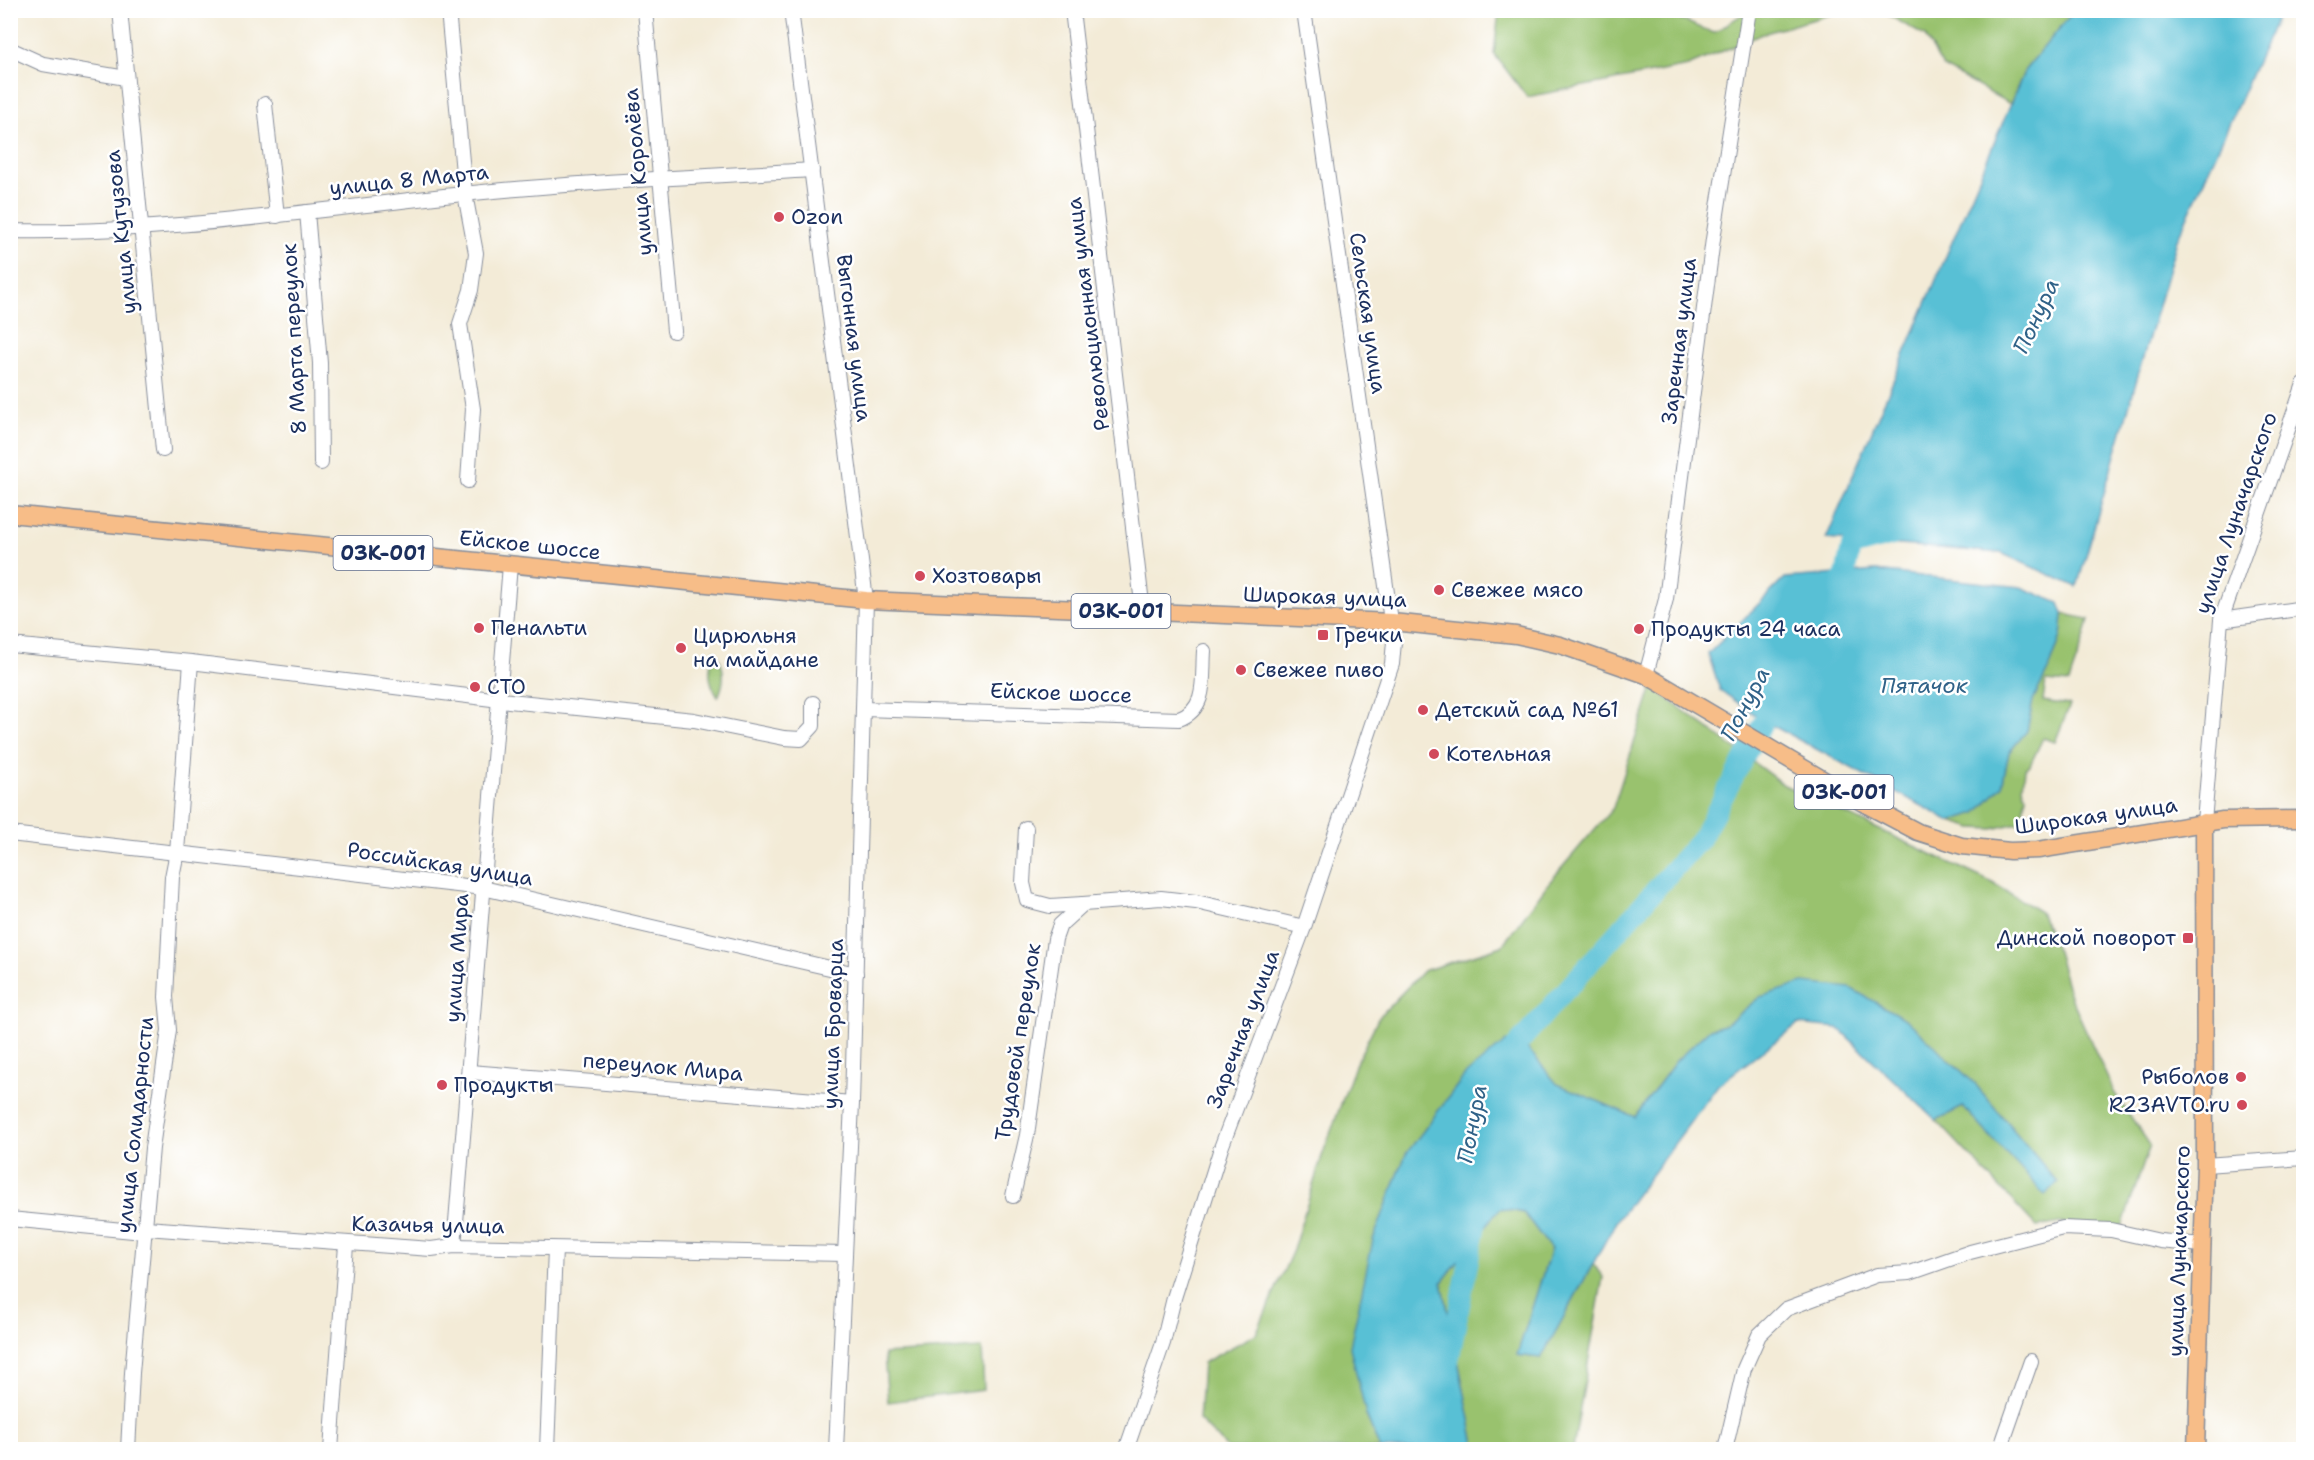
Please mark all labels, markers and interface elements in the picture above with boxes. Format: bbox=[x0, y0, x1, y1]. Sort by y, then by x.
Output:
street label: улица Королёва bbox=[617, 87, 659, 257]
street label: улица Кутузова bbox=[98, 149, 144, 315]
street label: улица 8 Марта bbox=[328, 158, 490, 202]
street label: Революционная улица bbox=[1060, 196, 1116, 432]
place label: Ozon bbox=[791, 203, 843, 231]
marker: Ozon bbox=[772, 210, 786, 224]
street label: Сельская улица bbox=[1343, 231, 1393, 395]
street label: 8 Марта переулок bbox=[275, 243, 313, 435]
street label: Выгонная улица bbox=[830, 253, 878, 423]
street label: Заречная улица bbox=[1655, 256, 1703, 426]
water label: Понура bbox=[2006, 274, 2066, 358]
street label: улица Луначарского bbox=[2188, 408, 2284, 618]
street label: Ейское шоссе bbox=[458, 524, 602, 566]
road number: 03К-001 bbox=[334, 536, 433, 570]
place label: Хозтовары bbox=[932, 562, 1042, 590]
marker: Хозтовары bbox=[913, 569, 927, 583]
place label: Свежее мясо bbox=[1451, 576, 1584, 604]
street label: Широкая улица bbox=[1243, 580, 1407, 614]
marker: Свежее мясо bbox=[1432, 583, 1446, 597]
road number: 03К-001 bbox=[1072, 594, 1170, 628]
place label: Пенальти bbox=[491, 614, 587, 642]
place label: Продукты 24 часа bbox=[1651, 615, 1841, 643]
marker: Пенальти bbox=[472, 621, 486, 635]
place label: Гречки bbox=[1335, 621, 1403, 649]
place label: Цирюльня на майдане bbox=[693, 622, 819, 674]
marker: Продукты 24 часа bbox=[1632, 622, 1646, 636]
marker: Гречки bbox=[1316, 628, 1330, 642]
marker: Цирюльня на майдане bbox=[674, 641, 688, 655]
place label: Свежее пиво bbox=[1253, 656, 1384, 684]
water label: Понура bbox=[1713, 662, 1777, 746]
marker: Свежее пиво bbox=[1234, 663, 1248, 677]
water label: Пятачок bbox=[1881, 671, 1968, 700]
place label: СТО bbox=[487, 673, 526, 701]
street label: Ейское шоссе bbox=[990, 677, 1132, 709]
marker: СТО bbox=[468, 680, 482, 694]
place label: Детский сад №61 bbox=[1435, 696, 1619, 724]
marker: Детский сад №61 bbox=[1416, 703, 1430, 717]
place label: Котельная bbox=[1446, 740, 1552, 768]
marker: Котельная bbox=[1427, 747, 1441, 761]
road number: 03К-001 bbox=[1794, 775, 1894, 809]
street label: Широкая улица bbox=[2013, 791, 2179, 841]
street label: Российская улица bbox=[345, 835, 535, 893]
street label: улица Мира bbox=[439, 892, 475, 1024]
place label: Динской поворот bbox=[1997, 924, 2176, 952]
marker: Динской поворот bbox=[2181, 931, 2195, 945]
street label: улица Броварца bbox=[816, 938, 850, 1110]
street label: Трудовой переулок bbox=[989, 941, 1047, 1143]
street label: Заречная улица bbox=[1200, 946, 1286, 1112]
street label: улица Солидарности bbox=[110, 1015, 160, 1235]
street label: переулок Мира bbox=[582, 1046, 744, 1088]
place label: Рыболов bbox=[2141, 1063, 2229, 1091]
marker: Рыболов bbox=[2234, 1070, 2248, 1084]
place label: Продукты bbox=[454, 1071, 554, 1099]
marker: Продукты bbox=[435, 1078, 449, 1092]
water label: Понура bbox=[1450, 1082, 1494, 1166]
place label: R23AVTO.ru bbox=[2109, 1091, 2230, 1119]
marker: R23AVTO.ru bbox=[2235, 1098, 2249, 1112]
street label: улица Луначарского bbox=[2161, 1145, 2197, 1357]
street label: Казачья улица bbox=[351, 1210, 505, 1240]

